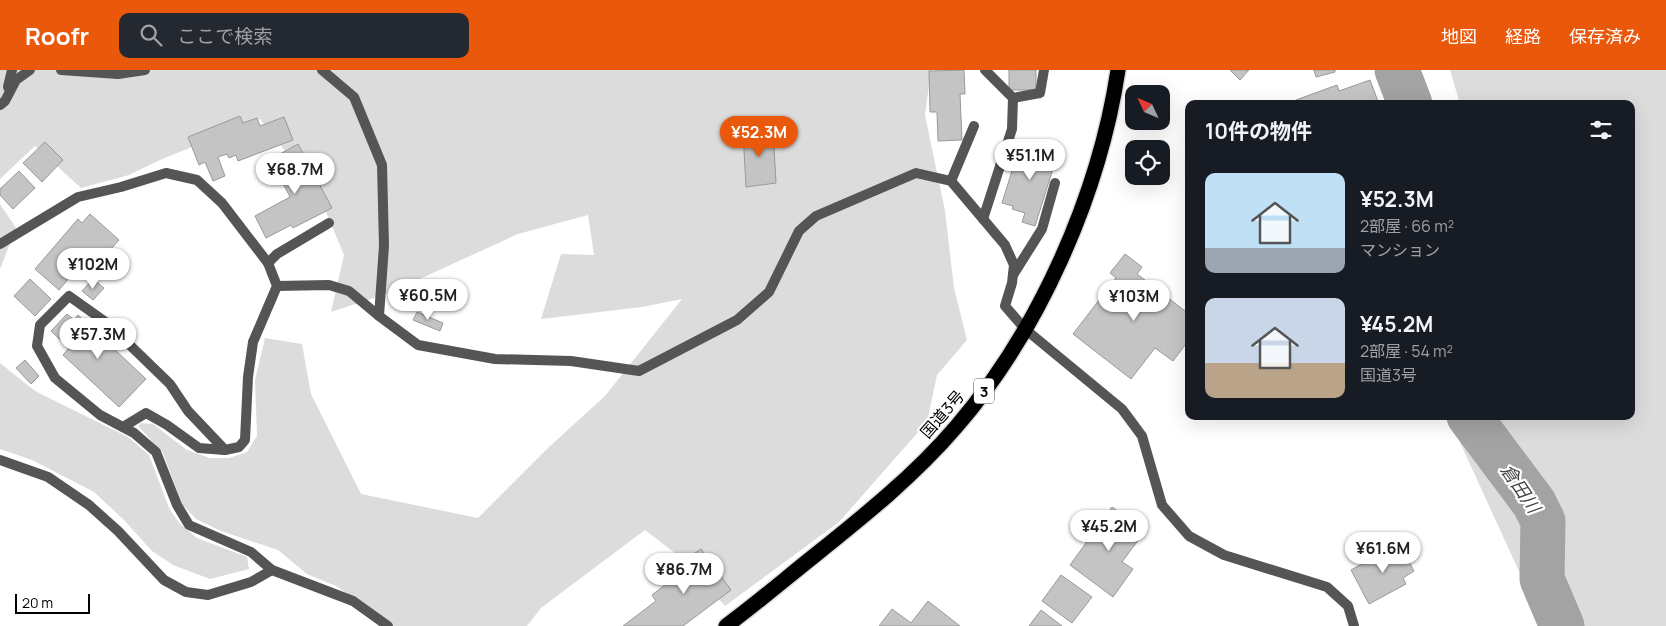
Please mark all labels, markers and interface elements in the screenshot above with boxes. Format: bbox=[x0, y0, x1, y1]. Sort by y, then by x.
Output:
search box bbox=[119, 13, 469, 58]
text: Roofr bbox=[25, 19, 89, 52]
icon: search bbox=[137, 21, 165, 49]
text: ここで検索 bbox=[177, 23, 272, 49]
text: 地図 bbox=[1441, 24, 1477, 48]
text: 経路 bbox=[1505, 24, 1541, 48]
text: 保存済み bbox=[1569, 24, 1641, 48]
north arrow bbox=[1125, 85, 1170, 130]
map controls bbox=[1125, 85, 1170, 185]
pin: ¥52.3M bbox=[718, 116, 800, 158]
icon: filters bbox=[1587, 116, 1615, 144]
text: 10件の物件 bbox=[1205, 117, 1312, 145]
text: ¥52.3M bbox=[731, 121, 787, 143]
pin: ¥51.1M bbox=[989, 138, 1071, 181]
button: locate bbox=[1125, 140, 1170, 185]
text: ¥51.1M bbox=[1005, 144, 1055, 166]
pin: ¥68.7M bbox=[254, 152, 336, 195]
text: ¥68.7M bbox=[267, 158, 323, 180]
text: ¥52.3M bbox=[1360, 185, 1434, 213]
icon: home bbox=[1245, 193, 1305, 253]
text: 2部屋 · 66 m² bbox=[1360, 215, 1454, 237]
text: マンション bbox=[1360, 239, 1440, 261]
pin: ¥102M bbox=[58, 248, 128, 290]
text: ¥102M bbox=[68, 253, 118, 275]
pin: ¥60.5M bbox=[387, 278, 469, 321]
pin: ¥103M bbox=[1099, 280, 1169, 322]
text: ¥60.5M bbox=[399, 284, 457, 306]
text: ¥103M bbox=[1109, 285, 1159, 307]
text: ¥45.2M bbox=[1360, 310, 1433, 338]
pin: ¥57.3M bbox=[57, 318, 139, 360]
icon: home bbox=[1245, 318, 1305, 378]
text: ¥57.3M bbox=[70, 323, 126, 345]
text: 2部屋 · 54 m² bbox=[1360, 340, 1453, 362]
text: 国道3号 bbox=[1360, 364, 1417, 386]
road number: 3 bbox=[974, 378, 994, 404]
street label: 国道3号 bbox=[915, 385, 969, 443]
water label: 倉田川 bbox=[1496, 459, 1547, 519]
pin: ¥45.2M bbox=[1068, 510, 1150, 552]
text: ¥45.2M bbox=[1081, 515, 1137, 537]
pin: ¥61.6M bbox=[1342, 532, 1424, 574]
text: ¥61.6M bbox=[1356, 537, 1410, 559]
pin: ¥86.7M bbox=[643, 552, 725, 595]
text: ¥86.7M bbox=[656, 558, 712, 580]
scale bar bbox=[15, 591, 90, 614]
text: 20 m bbox=[22, 593, 53, 612]

